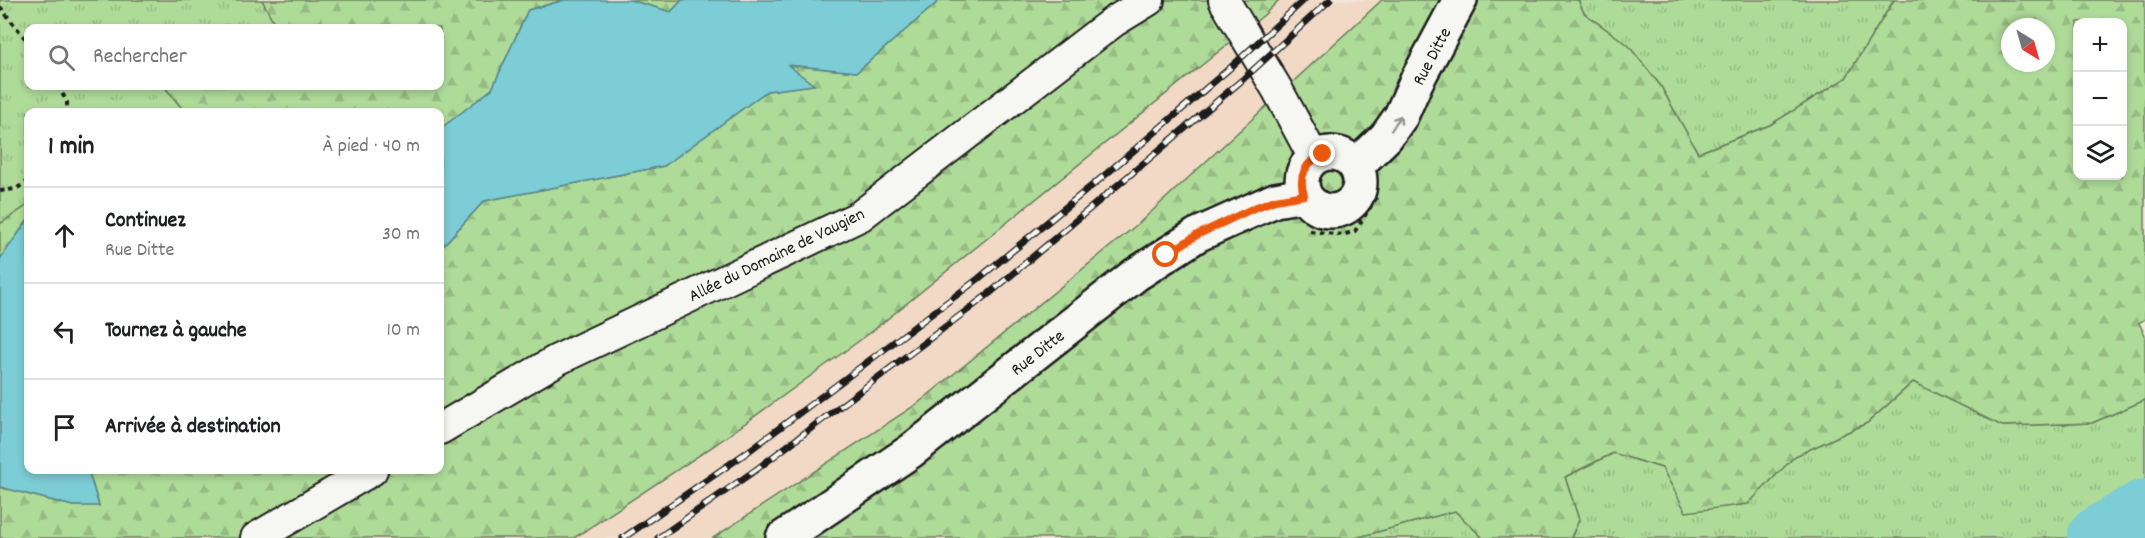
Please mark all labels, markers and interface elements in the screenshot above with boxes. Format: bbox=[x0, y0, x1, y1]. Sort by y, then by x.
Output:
north arrow bbox=[2001, 18, 2055, 72]
map controls bbox=[2073, 18, 2127, 180]
button: + bbox=[2073, 18, 2127, 72]
search box bbox=[24, 24, 444, 90]
street label: Rue Ditte bbox=[1408, 24, 1459, 91]
icon: search bbox=[45, 41, 78, 74]
text: Rechercher bbox=[93, 42, 187, 73]
button: − bbox=[2073, 72, 2127, 126]
one-way arrow bbox=[1389, 115, 1402, 132]
button: layers bbox=[2073, 126, 2127, 180]
text: 1 min bbox=[48, 129, 94, 166]
text: À pied · 40 m bbox=[323, 133, 420, 161]
route end bbox=[1309, 140, 1335, 166]
street label: Allée du Domaine de Vaugien bbox=[685, 203, 869, 310]
text: Continuez bbox=[105, 206, 186, 237]
icon: ahead bbox=[48, 219, 81, 252]
text: 30 m bbox=[382, 221, 420, 249]
text: Rue Ditte bbox=[105, 237, 174, 265]
route start bbox=[1152, 241, 1178, 267]
icon: left bbox=[48, 315, 81, 348]
text: Tournez à gauche bbox=[105, 316, 247, 347]
text: 10 m bbox=[386, 317, 420, 345]
street label: Rue Ditte bbox=[1006, 325, 1071, 383]
icon: arrive bbox=[48, 411, 81, 444]
text: Arrivée à destination bbox=[105, 412, 281, 443]

